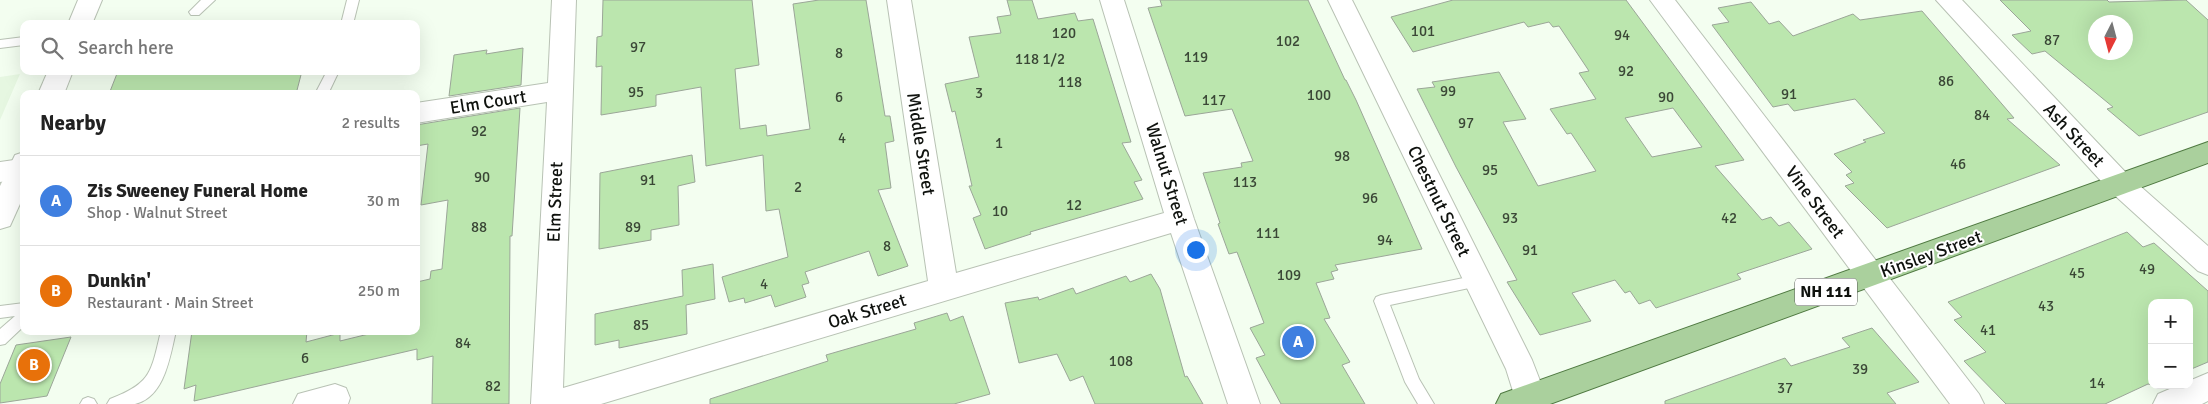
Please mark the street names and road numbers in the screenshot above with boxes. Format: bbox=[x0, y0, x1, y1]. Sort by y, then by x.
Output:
street label: Elm Court bbox=[448, 85, 528, 119]
street label: Middle Street bbox=[902, 91, 940, 197]
street label: Ash Street bbox=[2039, 98, 2109, 172]
street label: Walnut Street bbox=[1141, 120, 1193, 228]
street label: Chestnut Street bbox=[1403, 142, 1475, 260]
street label: Elm Street bbox=[543, 161, 567, 243]
street label: Vine Street bbox=[1781, 161, 1849, 243]
street label: Kinsley Street bbox=[1877, 225, 1985, 283]
road number: NH 111 bbox=[1795, 278, 1857, 306]
street label: Oak Street bbox=[825, 289, 909, 333]

